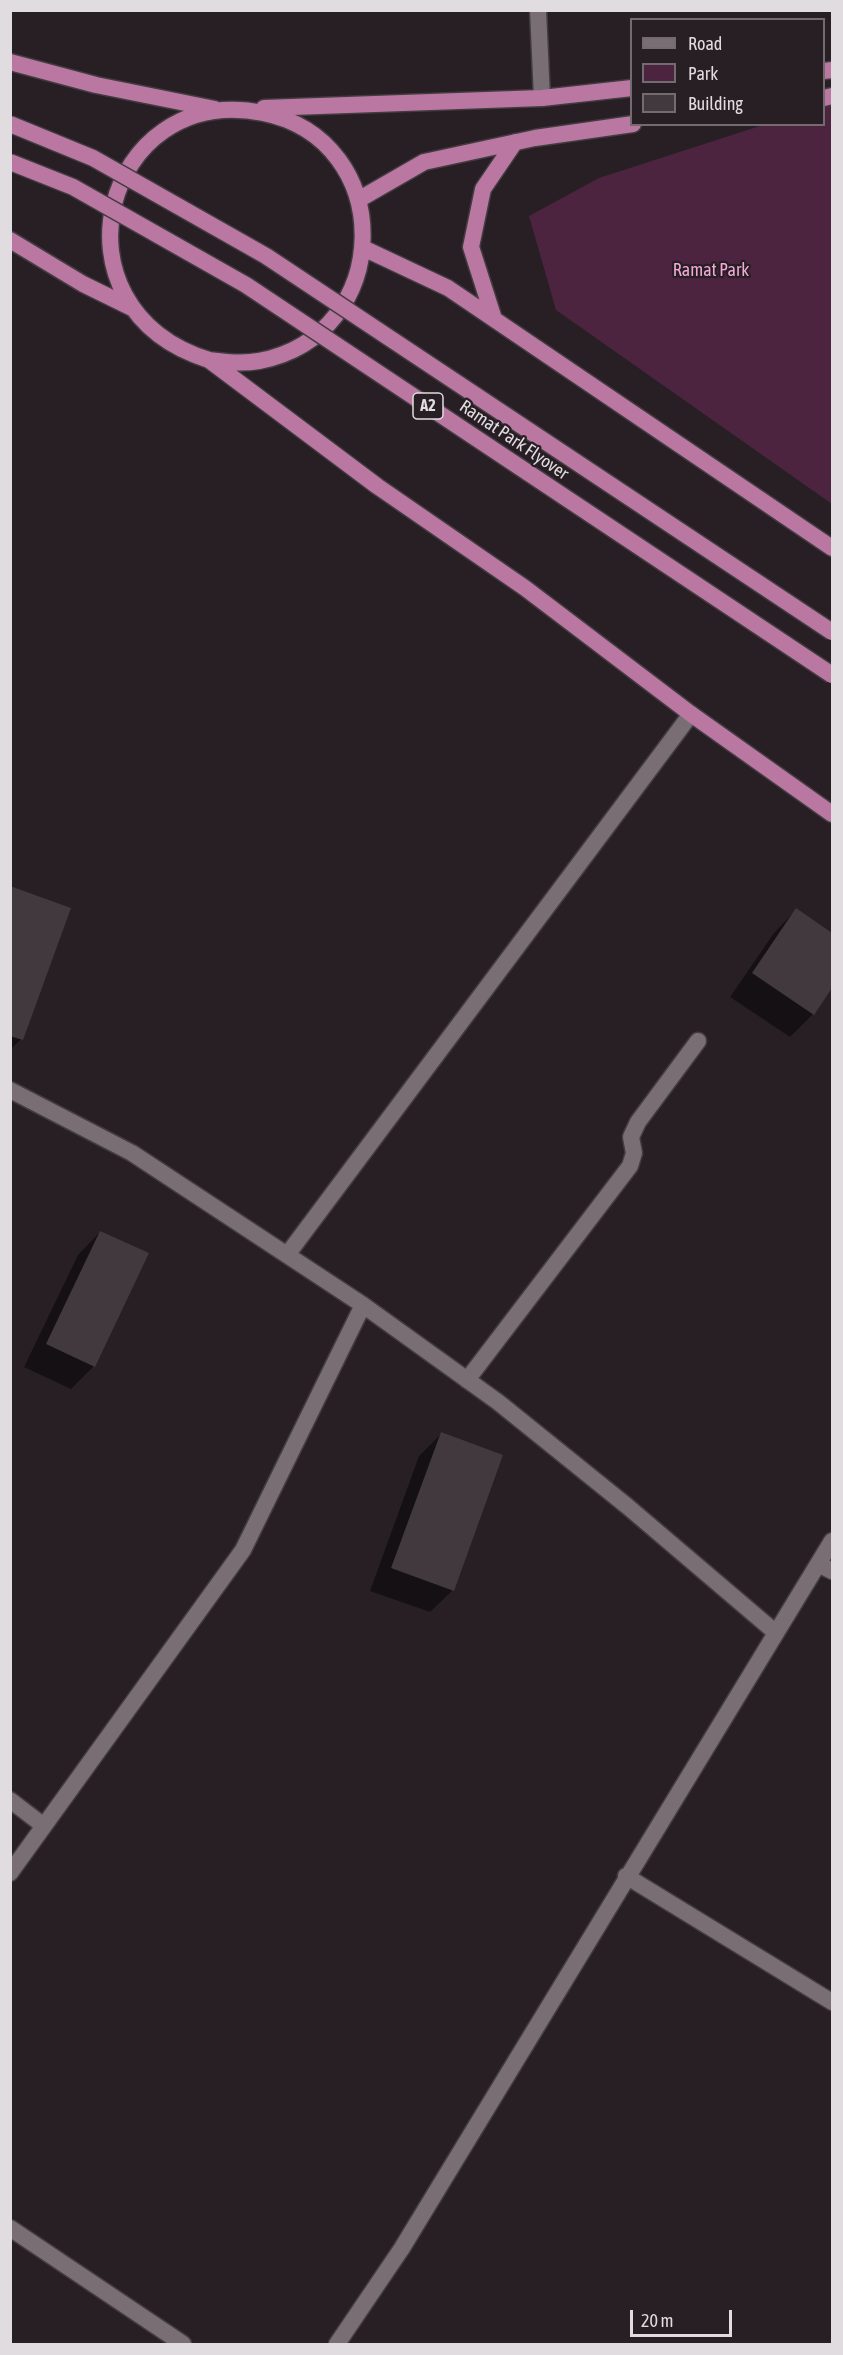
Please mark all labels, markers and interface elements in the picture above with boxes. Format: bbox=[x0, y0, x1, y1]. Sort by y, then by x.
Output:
legend bbox=[630, 18, 825, 126]
text: Road bbox=[688, 33, 722, 54]
text: Park bbox=[688, 63, 718, 84]
text: Building bbox=[688, 93, 743, 114]
park label: Ramat Park bbox=[673, 259, 749, 281]
road number: A2 bbox=[413, 393, 443, 419]
street label: Ramat Park Flyover bbox=[455, 396, 573, 484]
scale bar bbox=[633, 2298, 735, 2336]
text: 20 m bbox=[641, 2310, 673, 2331]

